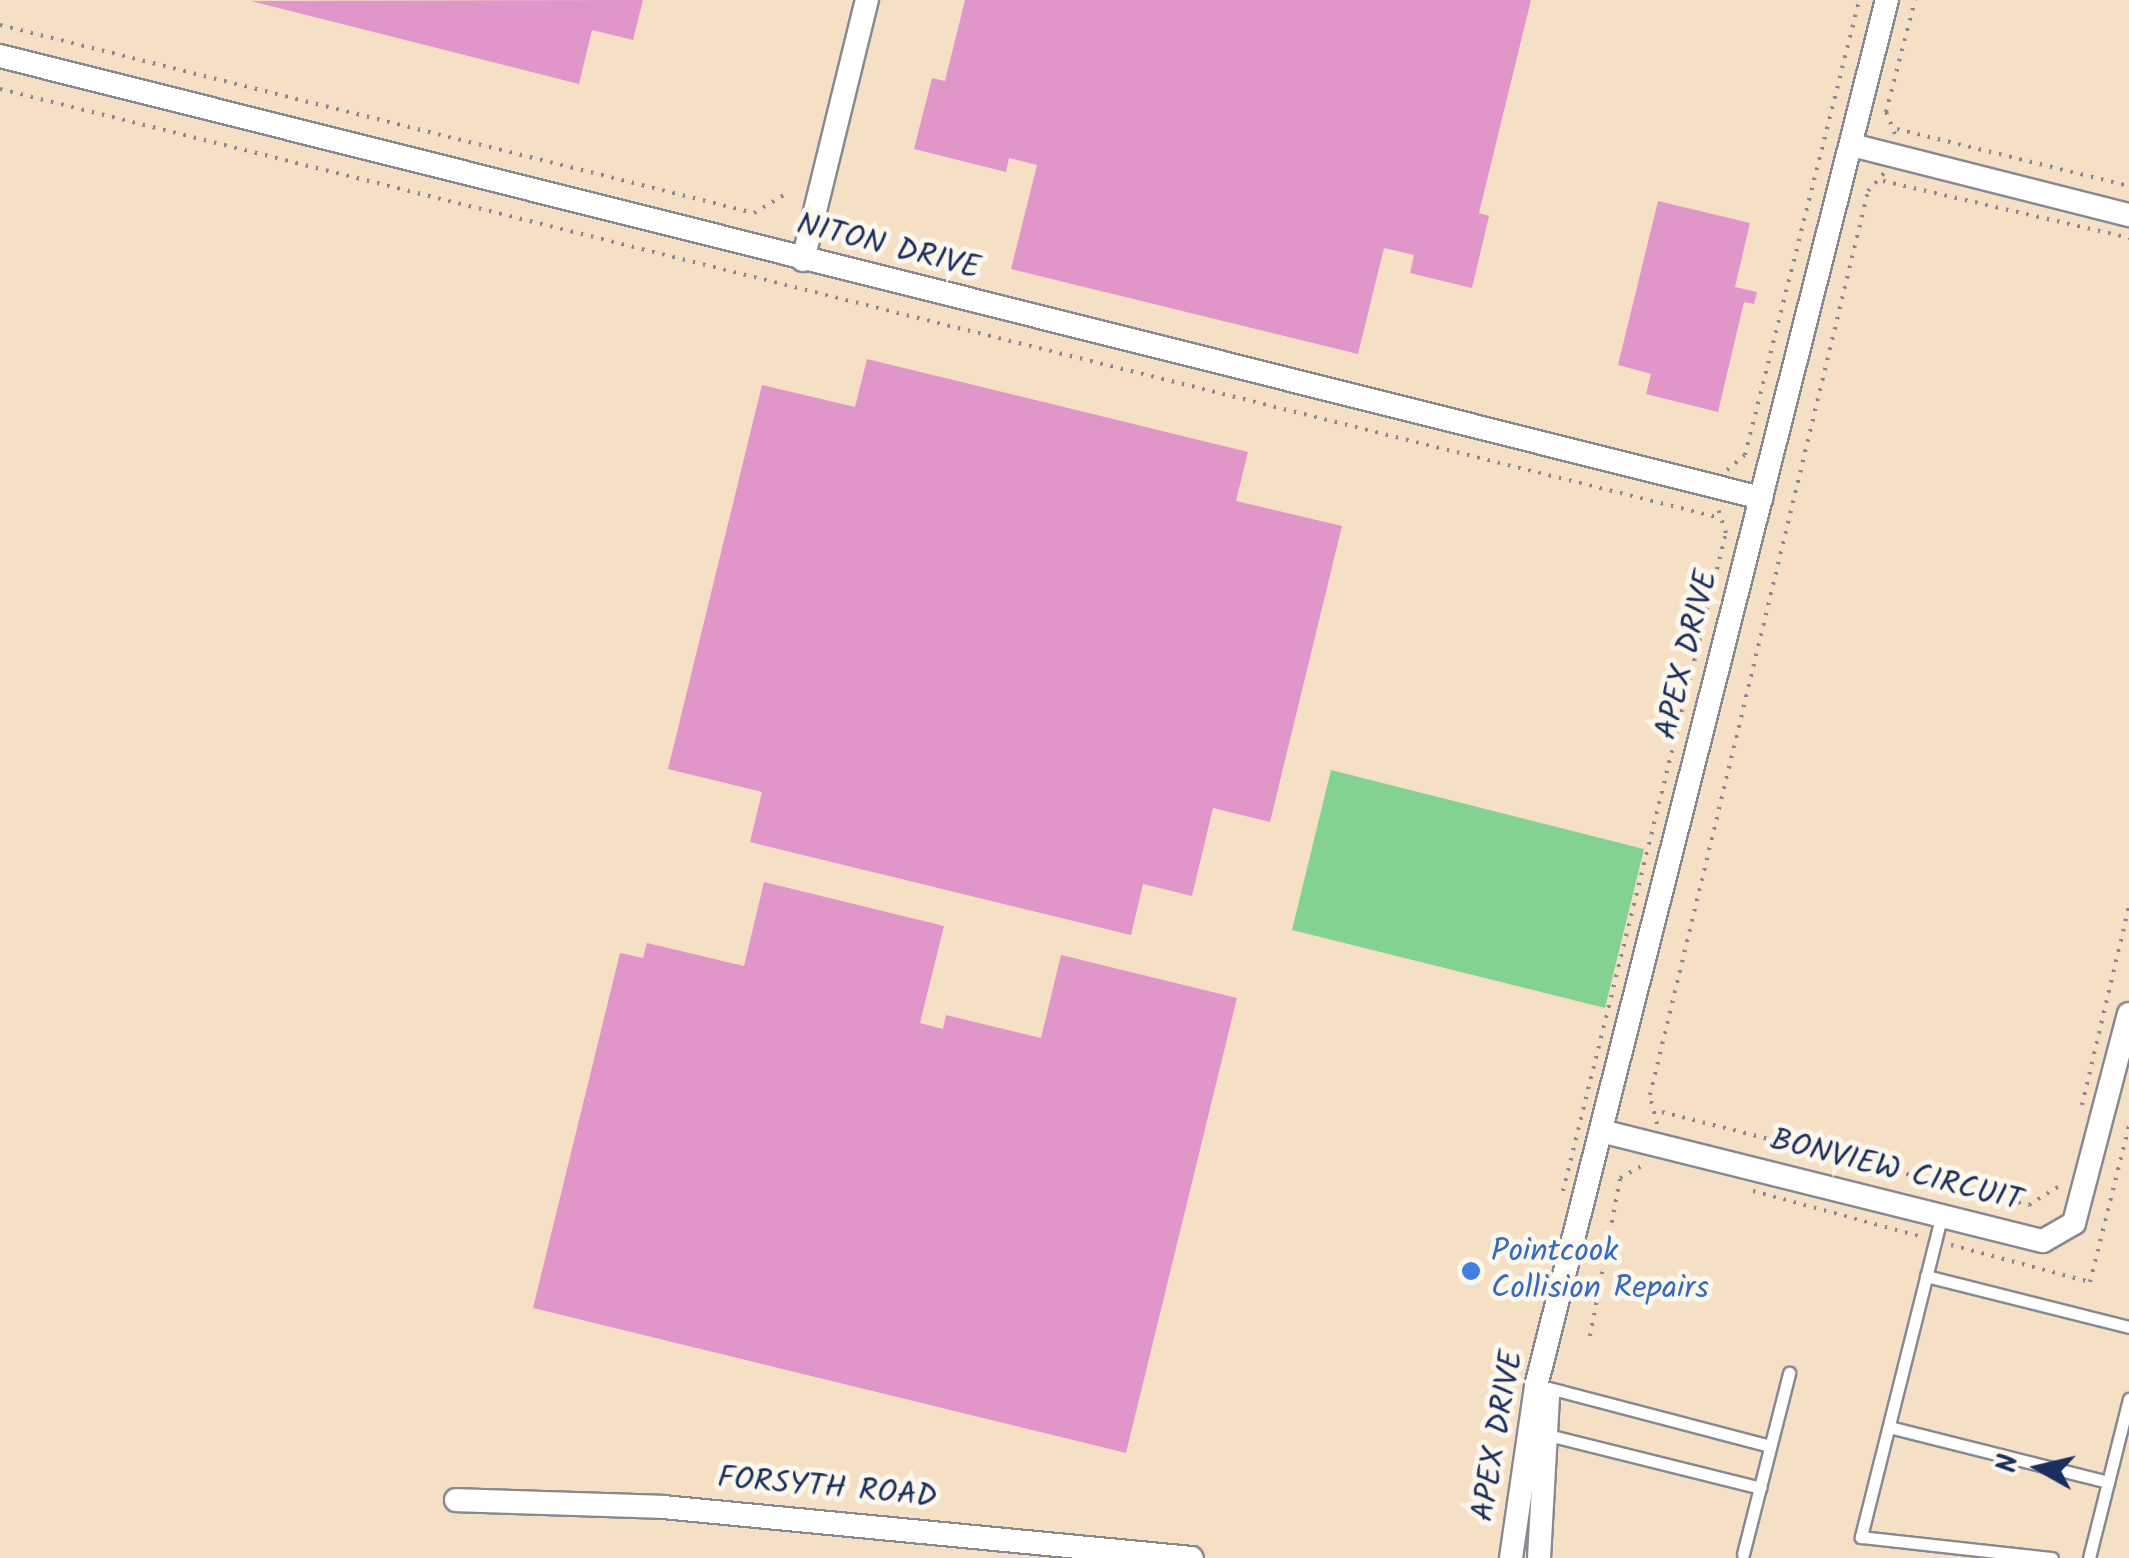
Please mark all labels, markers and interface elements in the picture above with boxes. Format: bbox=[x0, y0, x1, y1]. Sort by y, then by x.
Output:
street label: NITON DRIVE bbox=[792, 207, 984, 289]
street label: APEX DRIVE bbox=[1648, 566, 1728, 744]
street label: BONVIEW CIRCUIT bbox=[1766, 1122, 2026, 1222]
place label: Pointcook Collision Repairs bbox=[1491, 1234, 1709, 1309]
marker: Pointcook Collision Repairs bbox=[1460, 1260, 1482, 1282]
street label: APEX DRIVE bbox=[1465, 1347, 1533, 1525]
north arrow bbox=[1989, 1418, 2089, 1518]
text: N bbox=[1985, 1452, 2032, 1476]
street label: FORSYTH ROAD bbox=[716, 1460, 938, 1518]

